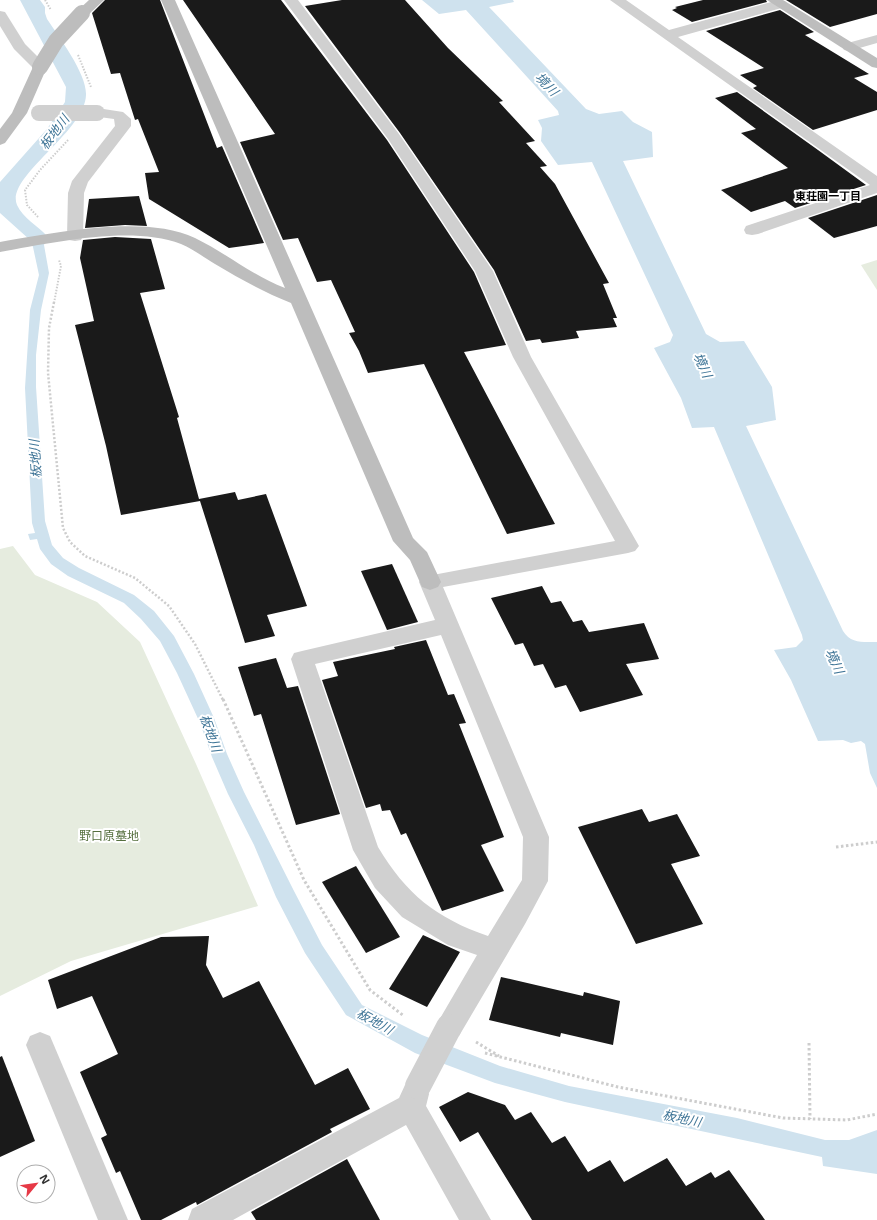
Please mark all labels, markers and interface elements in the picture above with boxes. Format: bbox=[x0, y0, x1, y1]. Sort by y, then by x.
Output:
water label: 境川 bbox=[531, 68, 564, 101]
water label: 板地川 bbox=[35, 109, 74, 153]
district label: 東荘園一丁目 bbox=[795, 188, 861, 203]
water label: 境川 bbox=[689, 349, 717, 382]
water label: 板地川 bbox=[25, 437, 45, 479]
water label: 境川 bbox=[821, 645, 849, 678]
water label: 板地川 bbox=[196, 712, 227, 756]
park label: 野口原墓地 bbox=[79, 827, 139, 844]
water label: 板地川 bbox=[354, 1004, 398, 1039]
water label: 板地川 bbox=[661, 1105, 705, 1131]
north arrow bbox=[16, 1164, 56, 1204]
text: N bbox=[36, 1171, 54, 1186]

